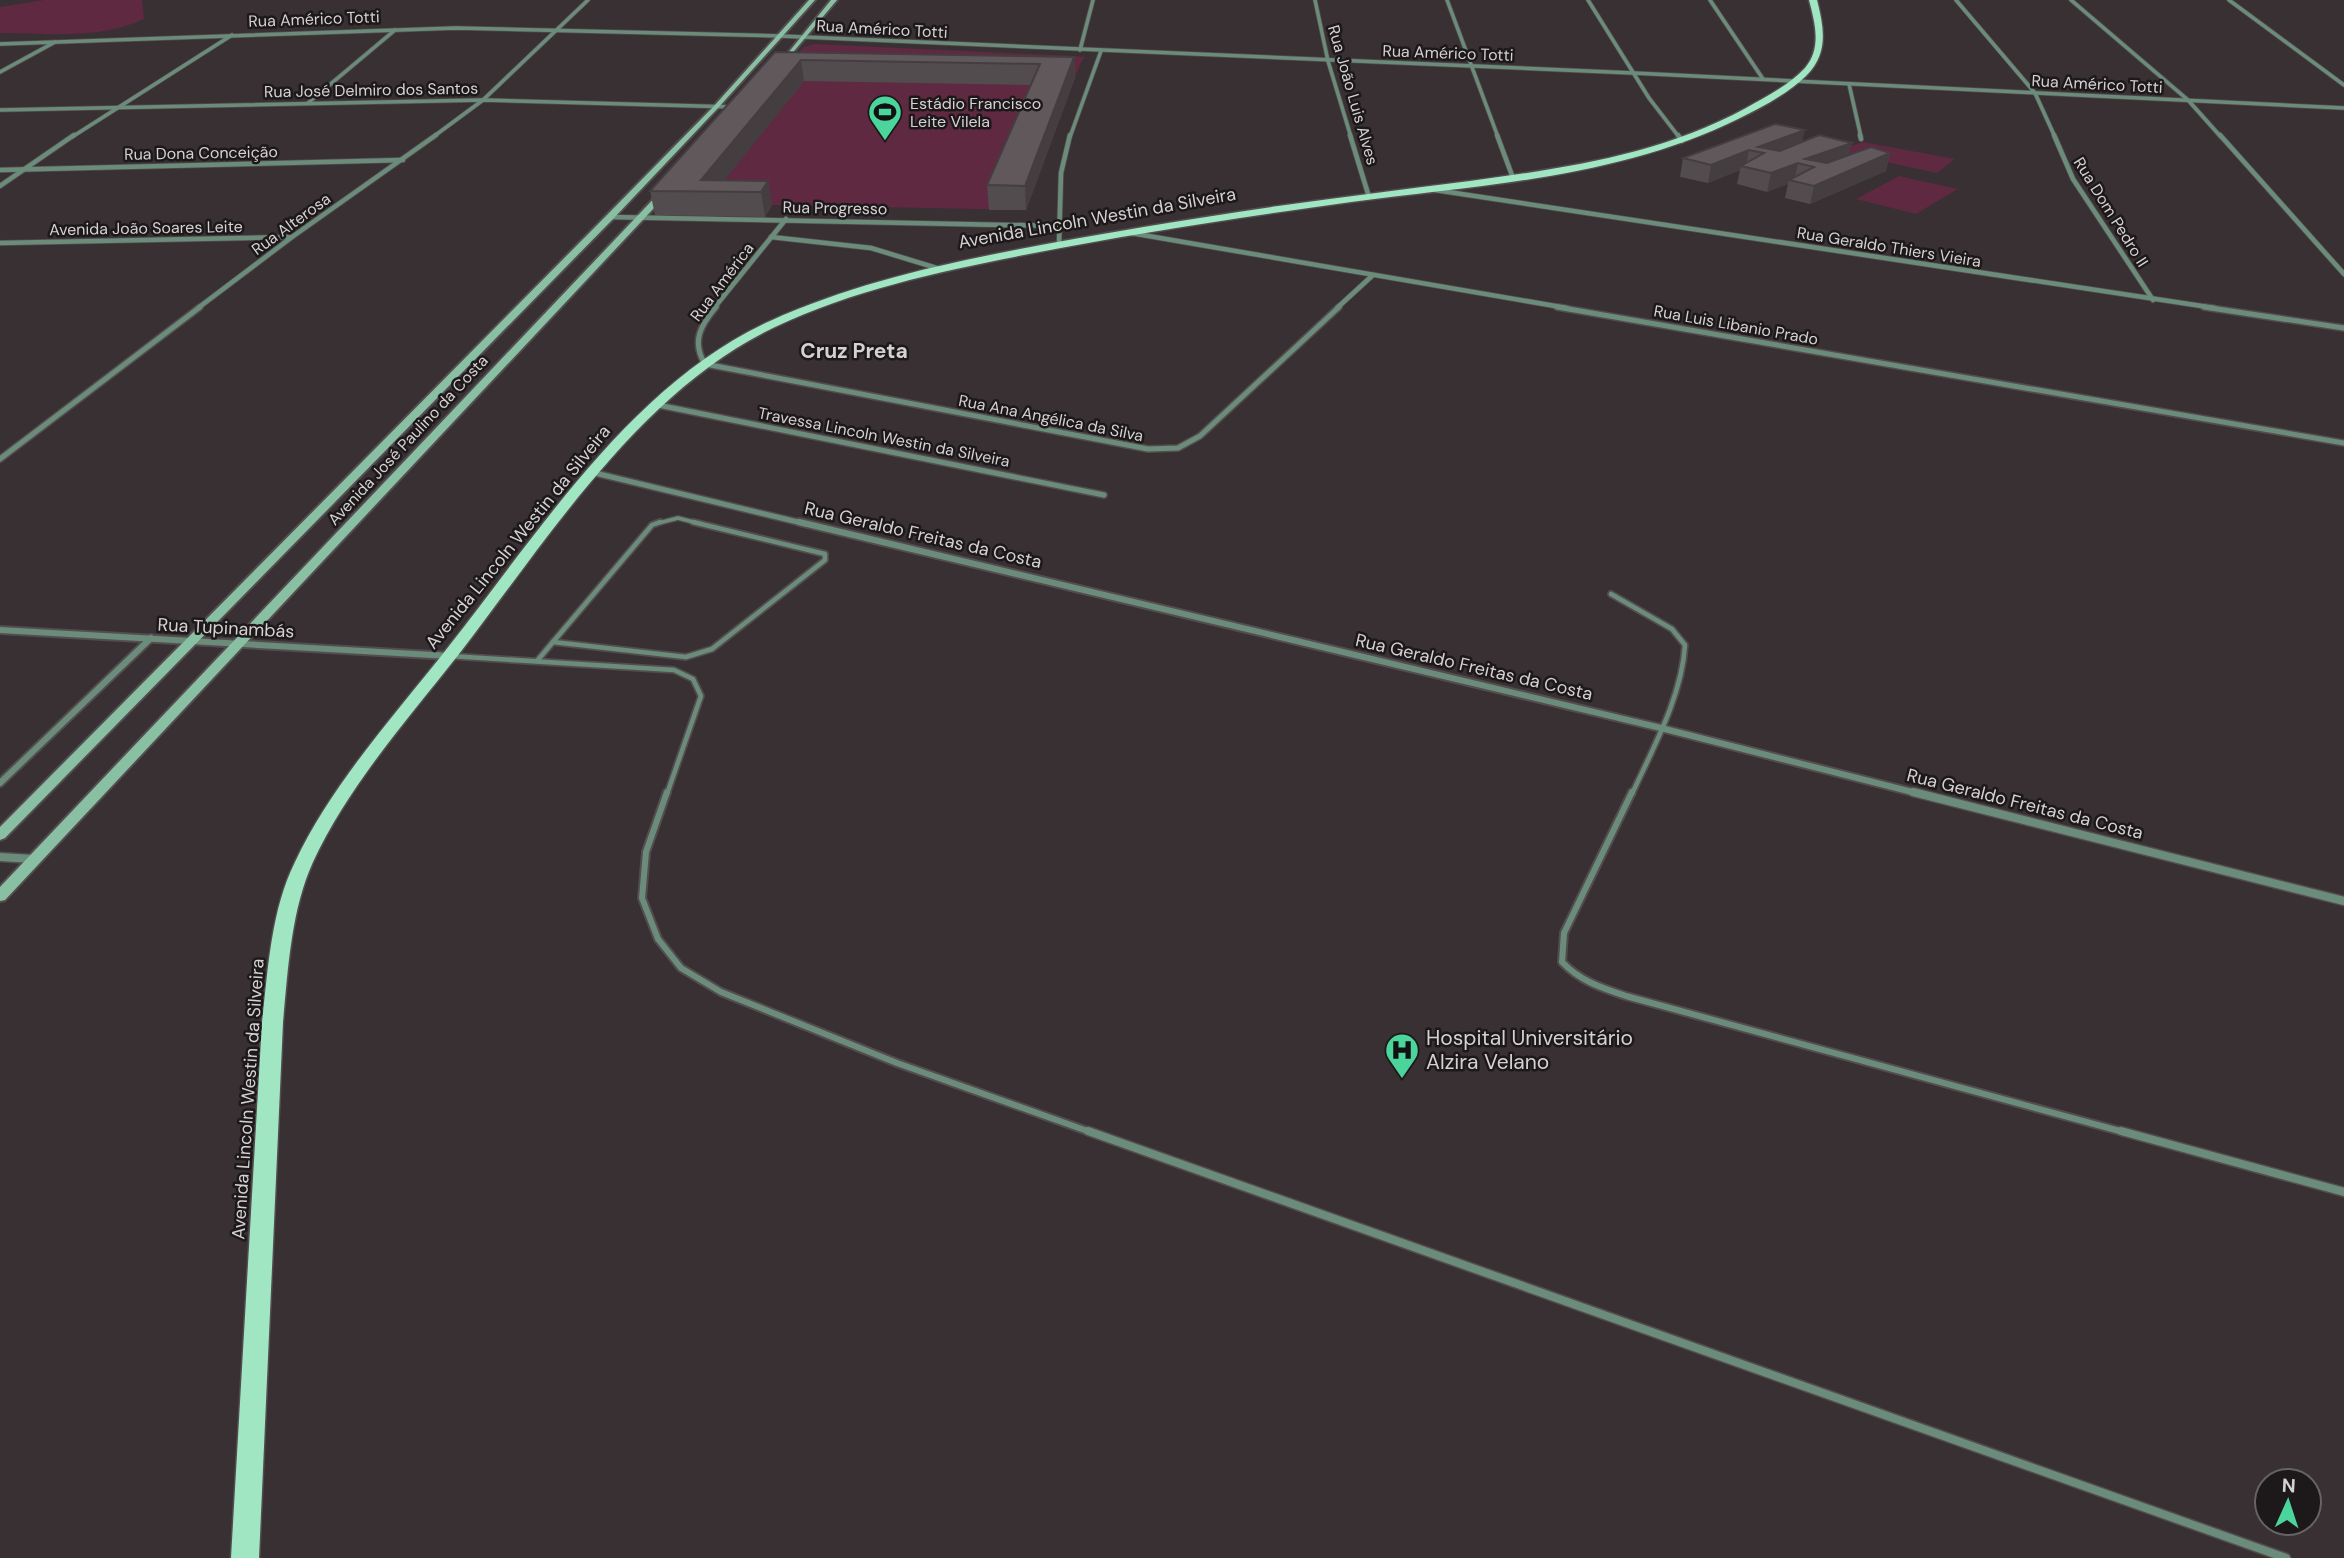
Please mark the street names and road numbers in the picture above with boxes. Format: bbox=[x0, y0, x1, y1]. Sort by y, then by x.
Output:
street label: Rua Américo Totti bbox=[248, 6, 380, 32]
street label: Rua Américo Totti bbox=[816, 15, 948, 43]
street label: Rua João Luis Alves bbox=[1323, 23, 1383, 167]
street label: Rua Américo Totti bbox=[1382, 40, 1514, 66]
street label: Rua Américo Totti bbox=[2031, 70, 2163, 98]
street label: Rua José Delmiro dos Santos bbox=[264, 78, 478, 102]
street label: Rua Dona Conceição bbox=[124, 141, 278, 165]
street label: Rua Dom Pedro II bbox=[2069, 153, 2153, 271]
street label: Avenida Lincoln Westin da Silveira bbox=[956, 182, 1238, 254]
street label: Rua Alterosa bbox=[247, 188, 335, 260]
street label: Rua Progresso bbox=[782, 197, 888, 219]
street label: Avenida João Soares Leite bbox=[49, 216, 243, 240]
street label: Rua Geraldo Thiers Vieira bbox=[1795, 222, 1983, 272]
street label: Rua América bbox=[686, 238, 758, 326]
street label: Rua Luis Libanio Prado bbox=[1652, 300, 1820, 350]
street label: Avenida José Paulino da Costa bbox=[323, 350, 493, 530]
street label: Rua Ana Angélica da Silva bbox=[957, 390, 1145, 446]
street label: Travessa Lincoln Westin da Silveira bbox=[756, 402, 1012, 472]
street label: Avenida Lincoln Westin da Silveira bbox=[420, 420, 616, 654]
street label: Rua Geraldo Freitas da Costa bbox=[802, 496, 1044, 574]
street label: Rua Tupinambás bbox=[157, 612, 295, 644]
street label: Rua Geraldo Freitas da Costa bbox=[1353, 628, 1595, 706]
street label: Rua Geraldo Freitas da Costa bbox=[1904, 763, 2146, 845]
street label: Avenida Lincoln Westin da Silveira bbox=[226, 958, 270, 1240]

